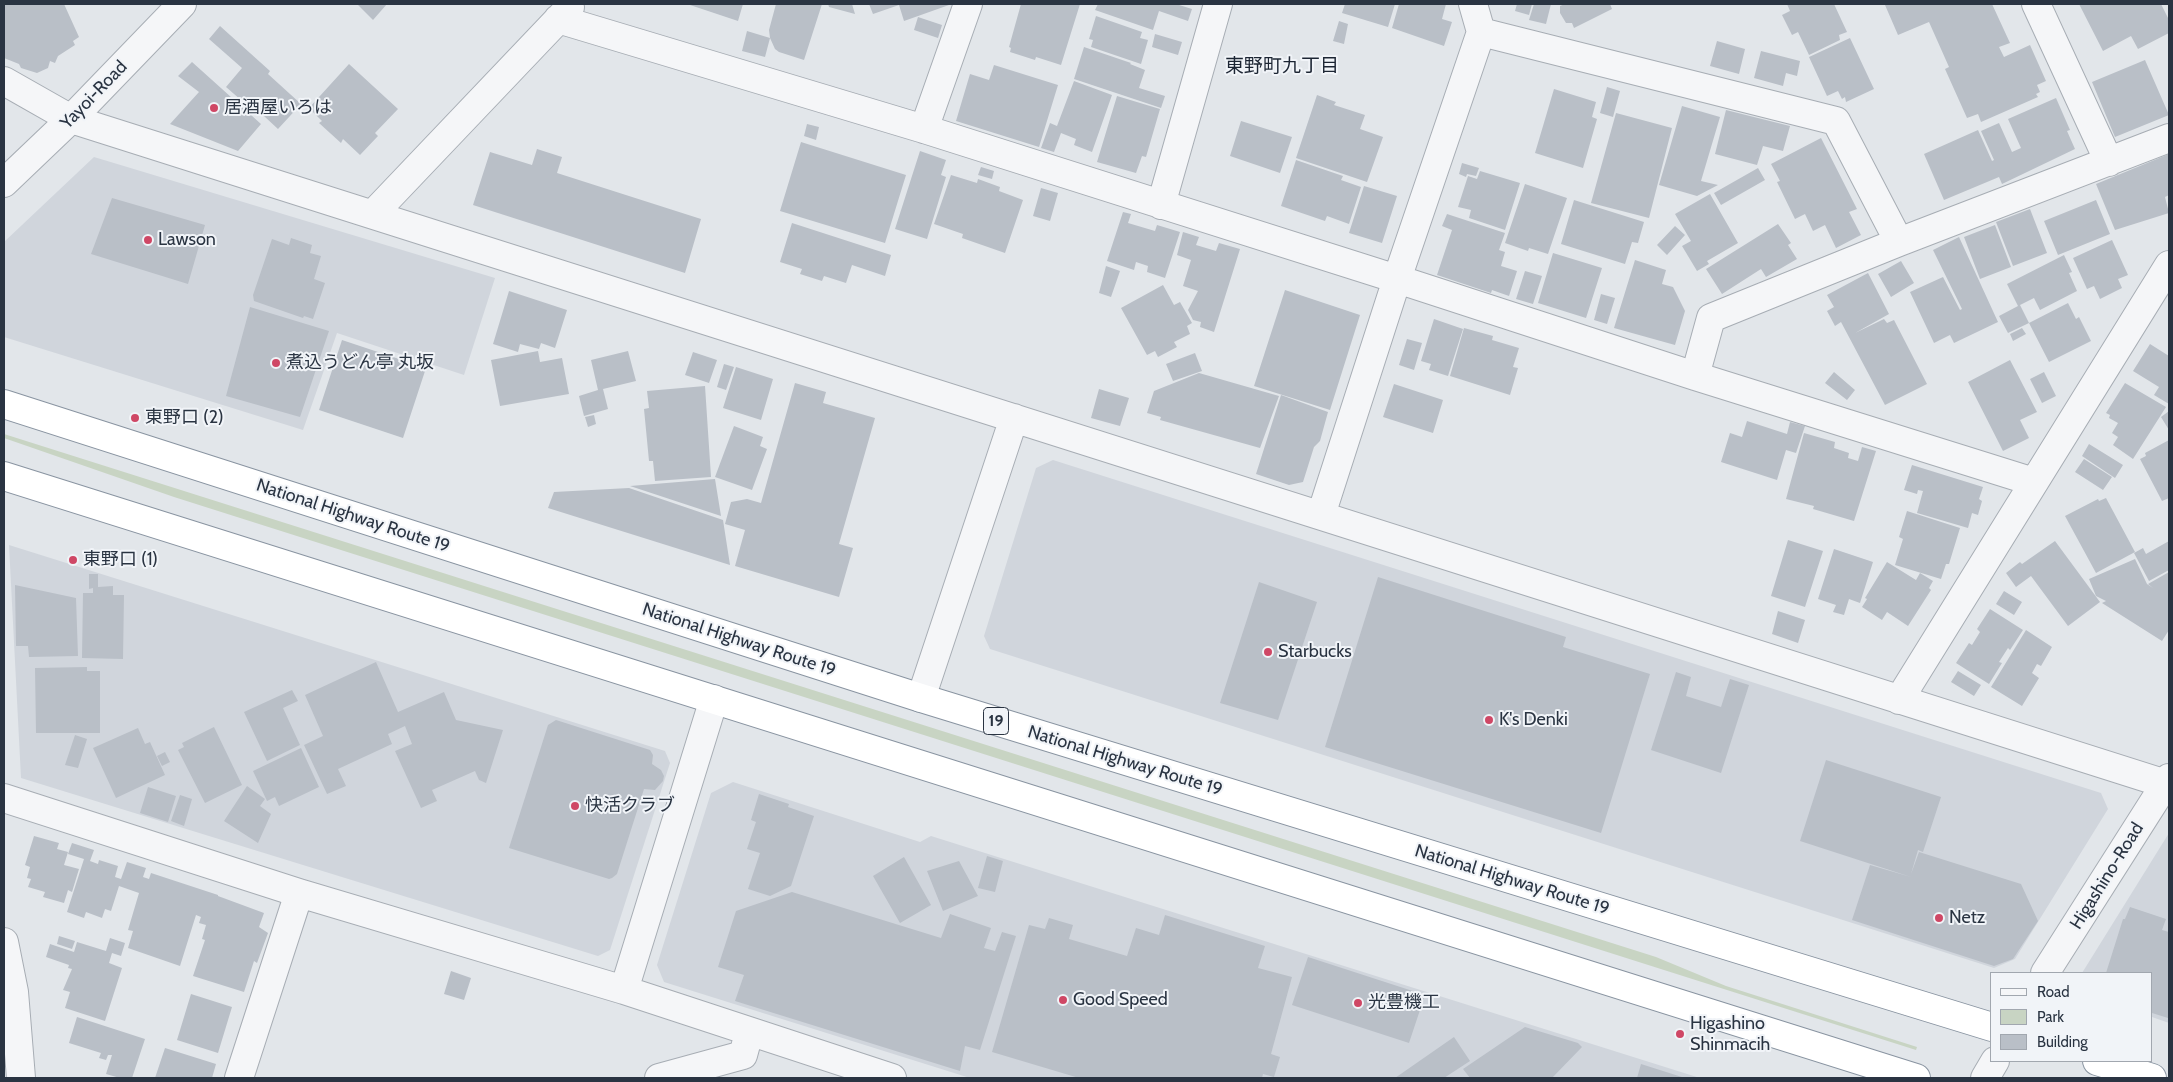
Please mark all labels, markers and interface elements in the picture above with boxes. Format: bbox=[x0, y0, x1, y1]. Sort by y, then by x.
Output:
district label: 東野町九丁目 bbox=[1225, 55, 1339, 77]
street label: Yayoi-Road bbox=[56, 56, 132, 134]
place label: 居酒屋いろは bbox=[224, 97, 332, 119]
marker: 居酒屋いろは bbox=[208, 102, 220, 114]
place label: Lawson bbox=[158, 229, 216, 251]
marker: Lawson bbox=[142, 234, 154, 246]
place label: 煮込うどん亭 丸坂 bbox=[286, 352, 434, 374]
marker: 煮込うどん亭 丸坂 bbox=[270, 357, 282, 369]
place label: 東野口 (2) bbox=[145, 407, 224, 429]
marker: 東野口 (2) bbox=[129, 412, 141, 424]
street label: National Highway Route 19 bbox=[253, 474, 453, 558]
place label: 東野口 (1) bbox=[83, 549, 158, 571]
marker: 東野口 (1) bbox=[67, 554, 79, 566]
street label: National Highway Route 19 bbox=[639, 598, 839, 682]
place label: Starbucks bbox=[1278, 641, 1352, 663]
marker: Starbucks bbox=[1262, 646, 1274, 658]
road number: 19 bbox=[984, 708, 1008, 734]
place label: K's Denki bbox=[1499, 709, 1568, 731]
marker: K's Denki bbox=[1483, 714, 1495, 726]
street label: National Highway Route 19 bbox=[1025, 721, 1225, 801]
place label: 快活クラブ bbox=[585, 795, 675, 817]
marker: 快活クラブ bbox=[569, 800, 581, 812]
street label: Higashino-Road bbox=[2066, 819, 2148, 933]
street label: National Highway Route 19 bbox=[1412, 840, 1612, 920]
place label: Netz bbox=[1949, 907, 1985, 929]
marker: Netz bbox=[1933, 912, 1945, 924]
legend bbox=[1990, 972, 2153, 1062]
text: Road bbox=[2037, 983, 2070, 1001]
place label: Good Speed bbox=[1073, 989, 1168, 1011]
place label: 光豊機工 bbox=[1368, 992, 1440, 1014]
marker: Good Speed bbox=[1057, 994, 1069, 1006]
marker: 光豊機工 bbox=[1352, 997, 1364, 1009]
text: Park bbox=[2037, 1008, 2064, 1026]
place label: Higashino Shinmacih bbox=[1690, 1013, 1770, 1056]
marker: Higashino Shinmacih bbox=[1674, 1028, 1686, 1040]
text: Building bbox=[2037, 1033, 2088, 1051]

